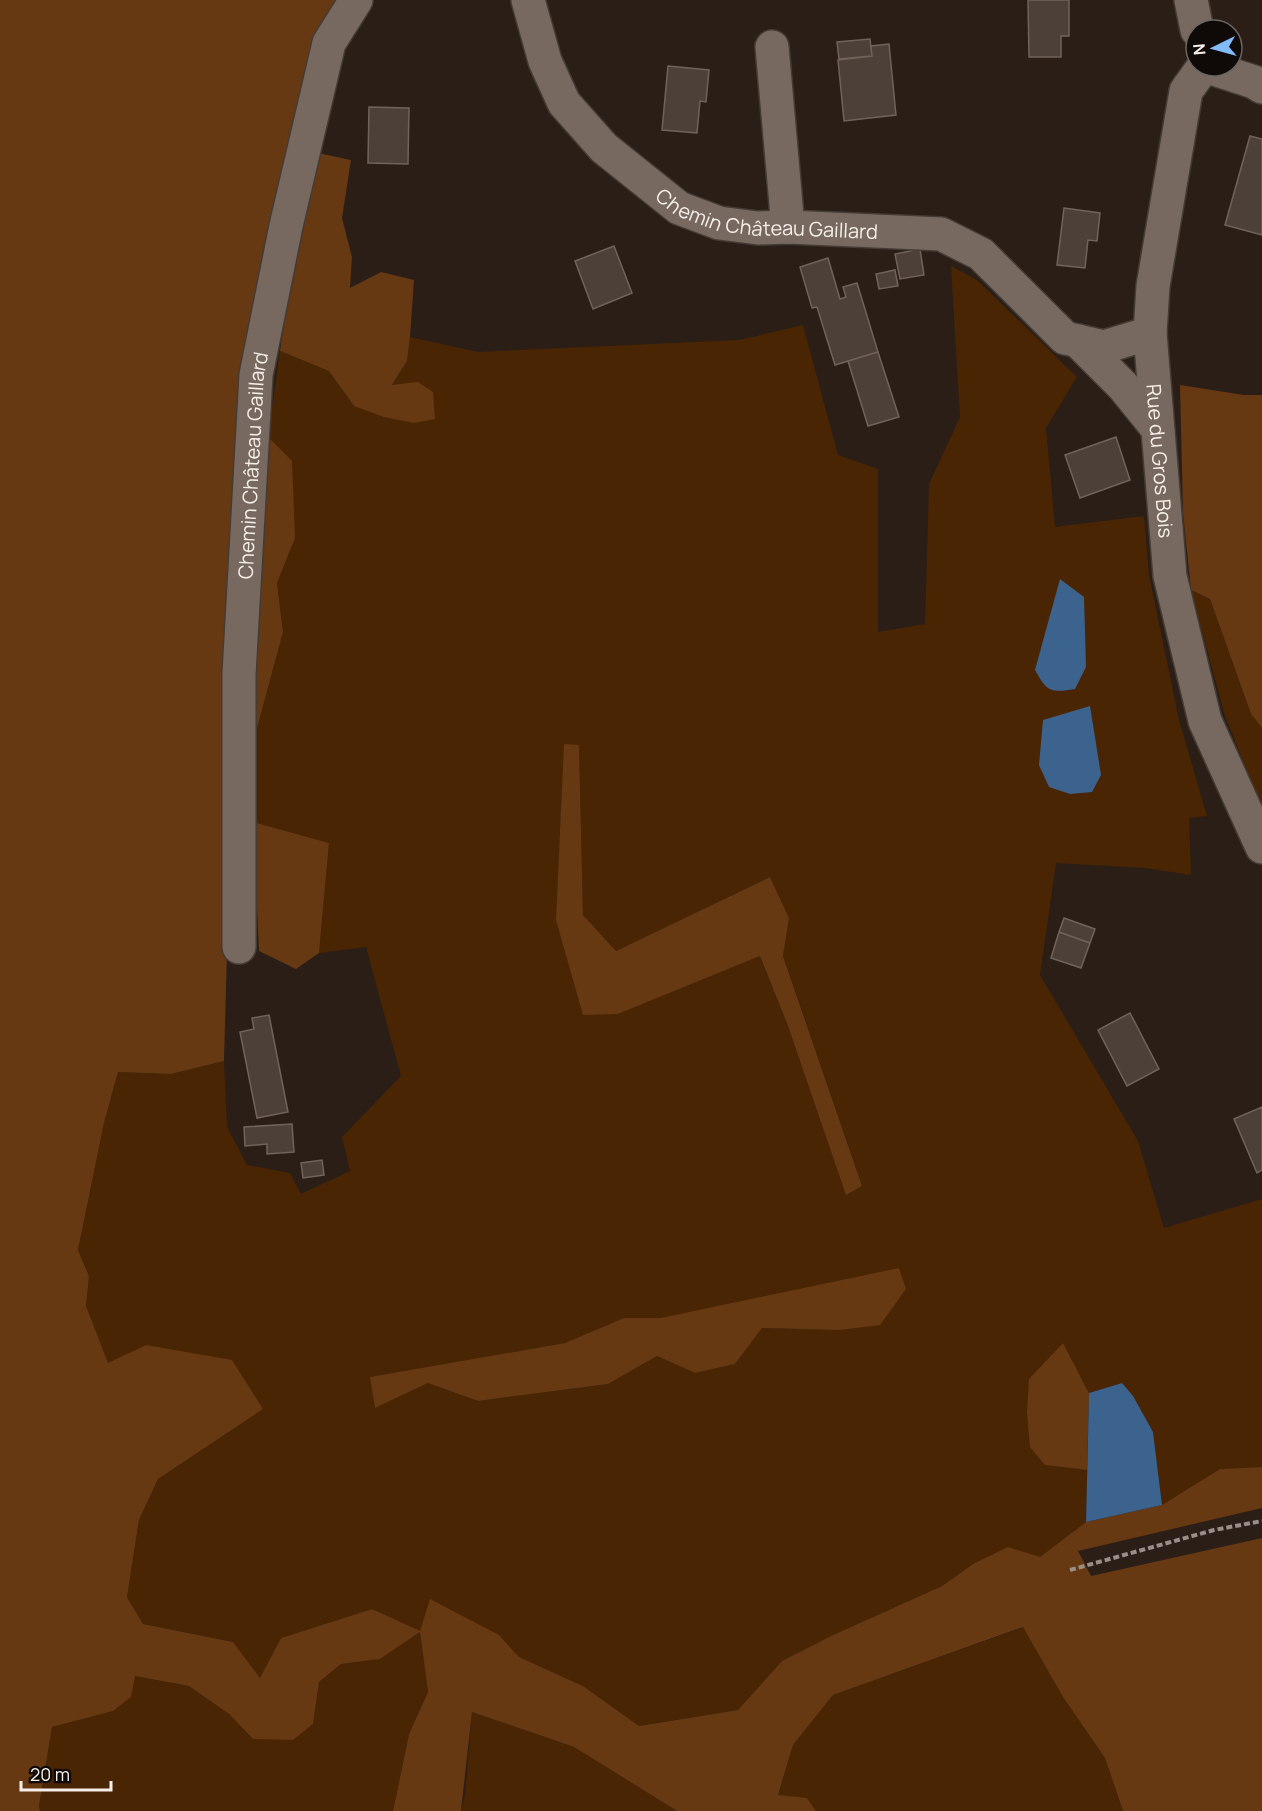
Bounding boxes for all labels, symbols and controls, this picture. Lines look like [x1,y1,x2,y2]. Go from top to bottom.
north arrow [1184,18,1244,78]
text: N [1188,43,1211,56]
street label: Chemin Château Gaillard [651,181,879,245]
street label: Chemin Château Gaillard [231,349,274,580]
street label: Rue du Gros Bois [1141,383,1180,539]
scale bar [21,1754,111,1792]
text: 20 m [30,1762,70,1786]

